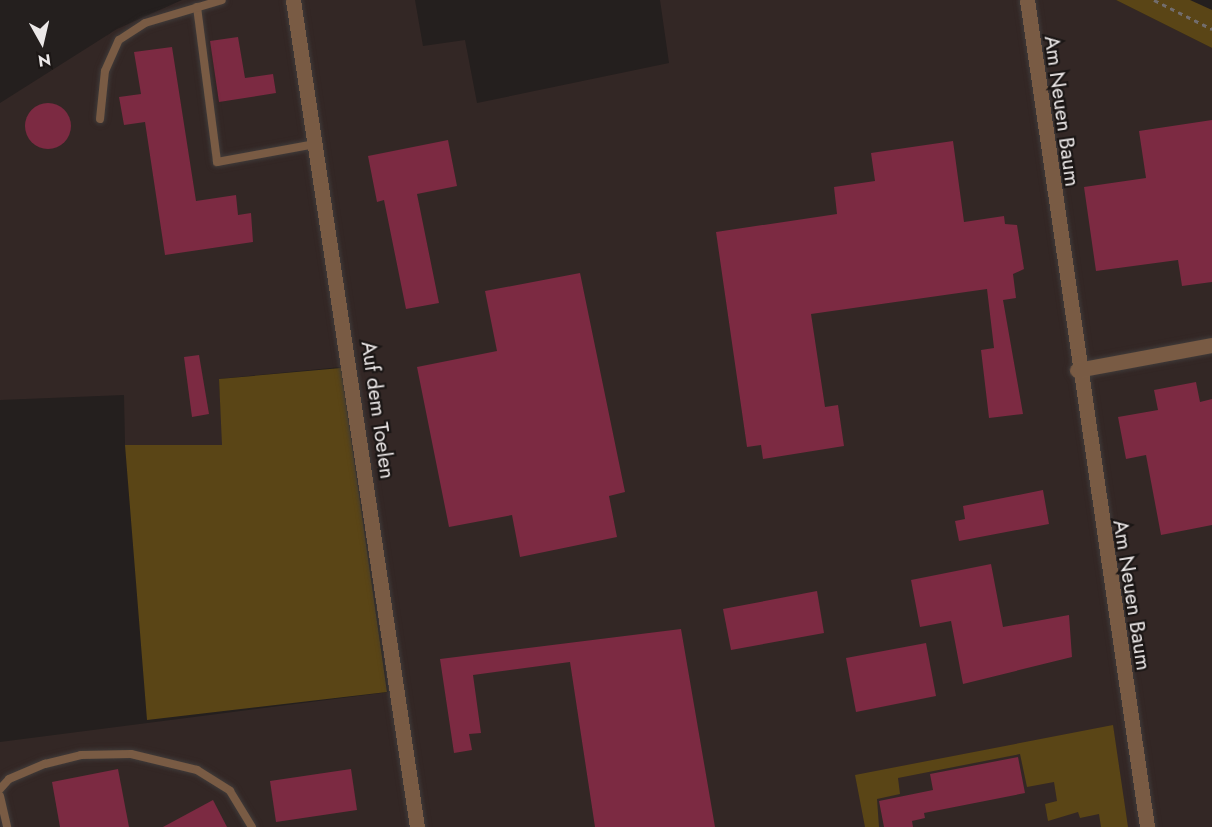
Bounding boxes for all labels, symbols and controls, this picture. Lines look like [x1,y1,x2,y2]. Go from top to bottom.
north arrow [12,12,72,72]
street label: Am Neuen Baum [1039,34,1085,188]
text: N [37,48,52,73]
street label: Auf dem Toelen [356,339,400,481]
street label: Am Neuen Baum [1108,518,1156,672]

